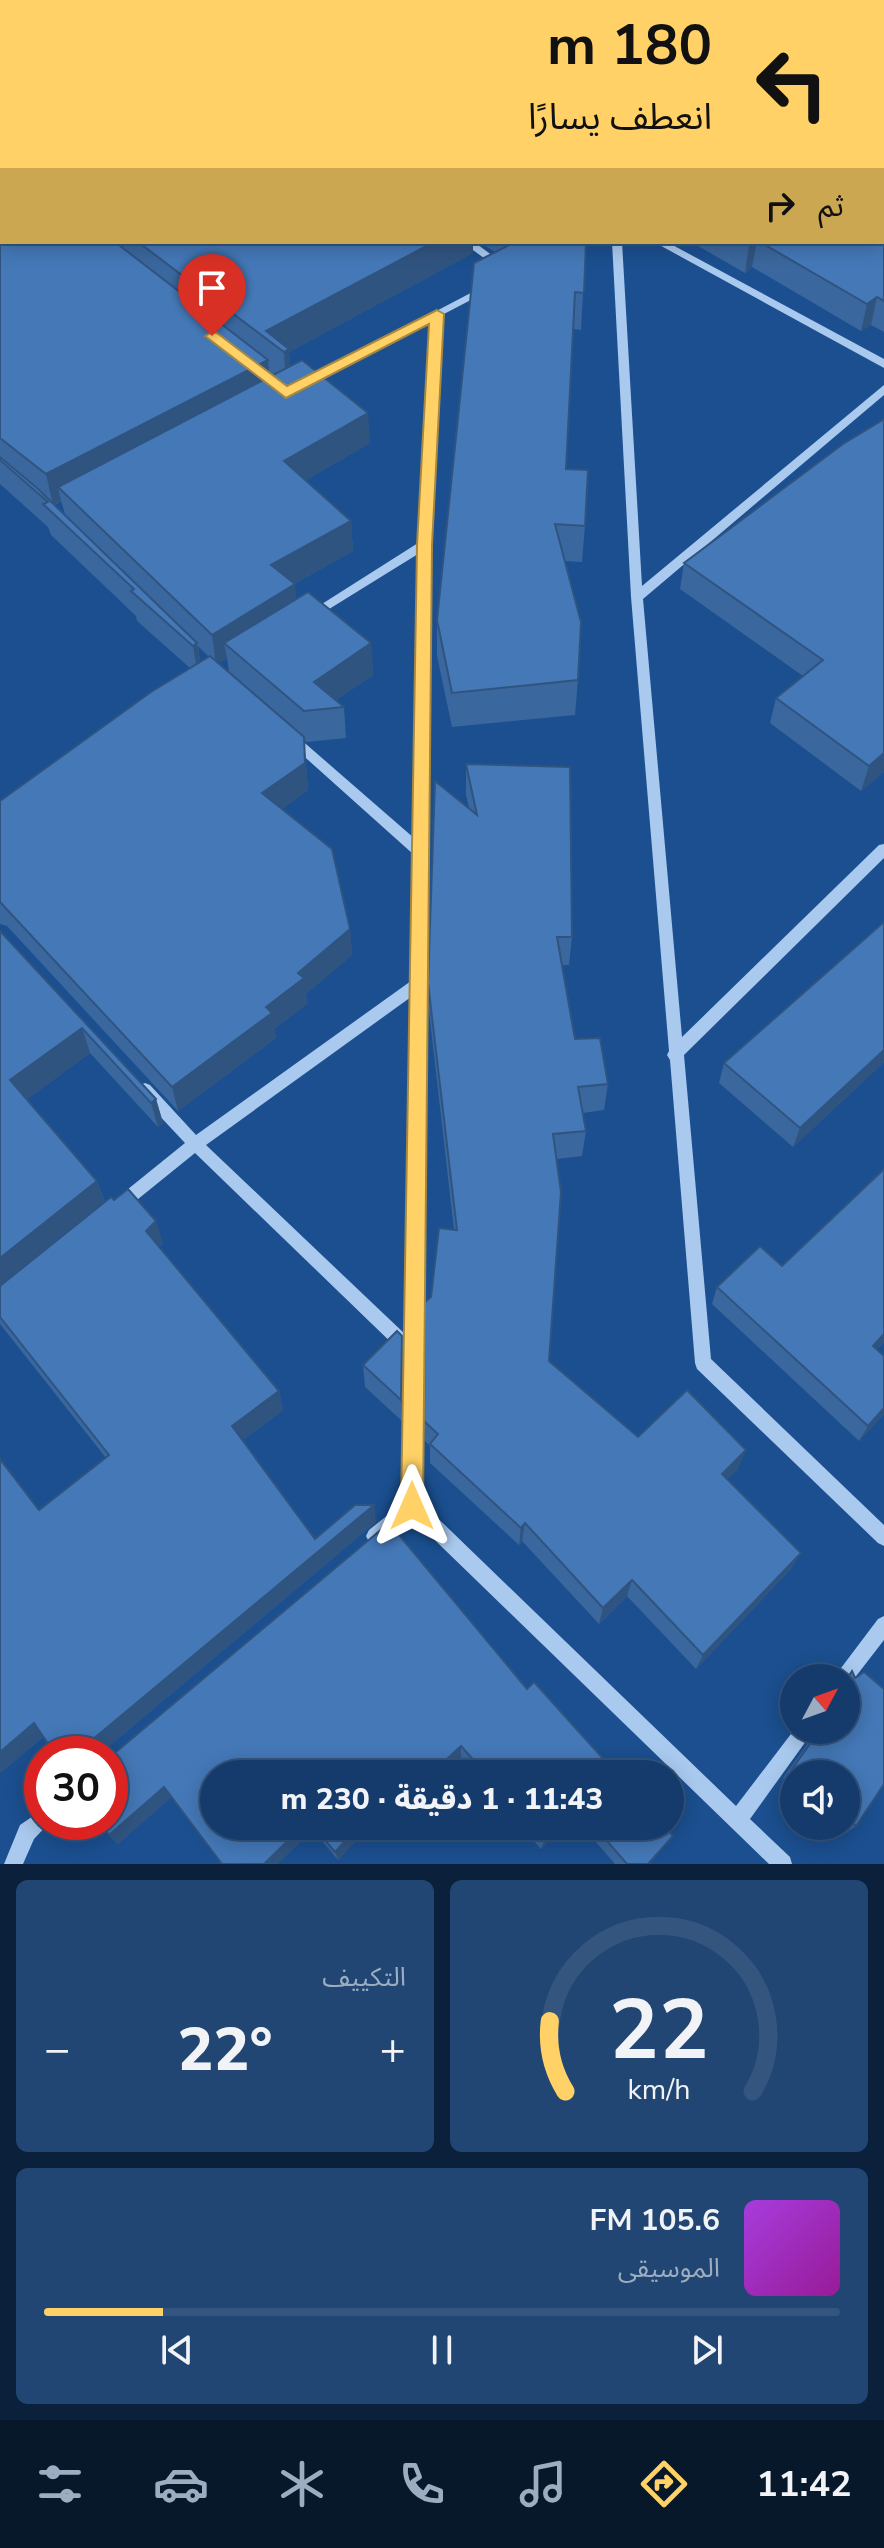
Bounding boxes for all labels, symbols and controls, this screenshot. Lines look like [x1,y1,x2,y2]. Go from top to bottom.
text: 180 m [547,7,712,84]
icon: left [740,32,844,136]
text: انعطف يسارًا [528,93,712,142]
icon: right [758,184,802,228]
text: ثم [818,186,844,227]
pin [178,254,246,336]
icon: arrive [190,266,234,310]
position arrow [370,1464,454,1548]
north arrow [780,1664,860,1744]
map controls [780,1664,860,1840]
speed limit sign: 30 [24,1736,128,1840]
button: sound [780,1760,860,1840]
text: 11:43 · 1 دقيقة · 230 m [281,1779,603,1820]
text: التكييف [322,1960,406,1995]
text: 22 [609,1974,709,2087]
text: 22° [177,2009,273,2091]
text: − [44,2020,70,2080]
text: + [380,2020,406,2080]
text: km/h [628,2070,690,2109]
text: 105.6 FM [590,2200,720,2241]
text: الموسيقى [618,2251,720,2286]
icon: previous [155,2328,199,2372]
icon: pause [420,2328,464,2372]
icon: next [685,2328,729,2372]
icon: filters [32,2456,88,2512]
icon: car [153,2456,209,2512]
icon: climate [274,2456,330,2512]
icon: phone [394,2456,450,2512]
icon: music [515,2456,571,2512]
icon: directions [636,2456,692,2512]
text: 11:42 [756,2460,852,2509]

